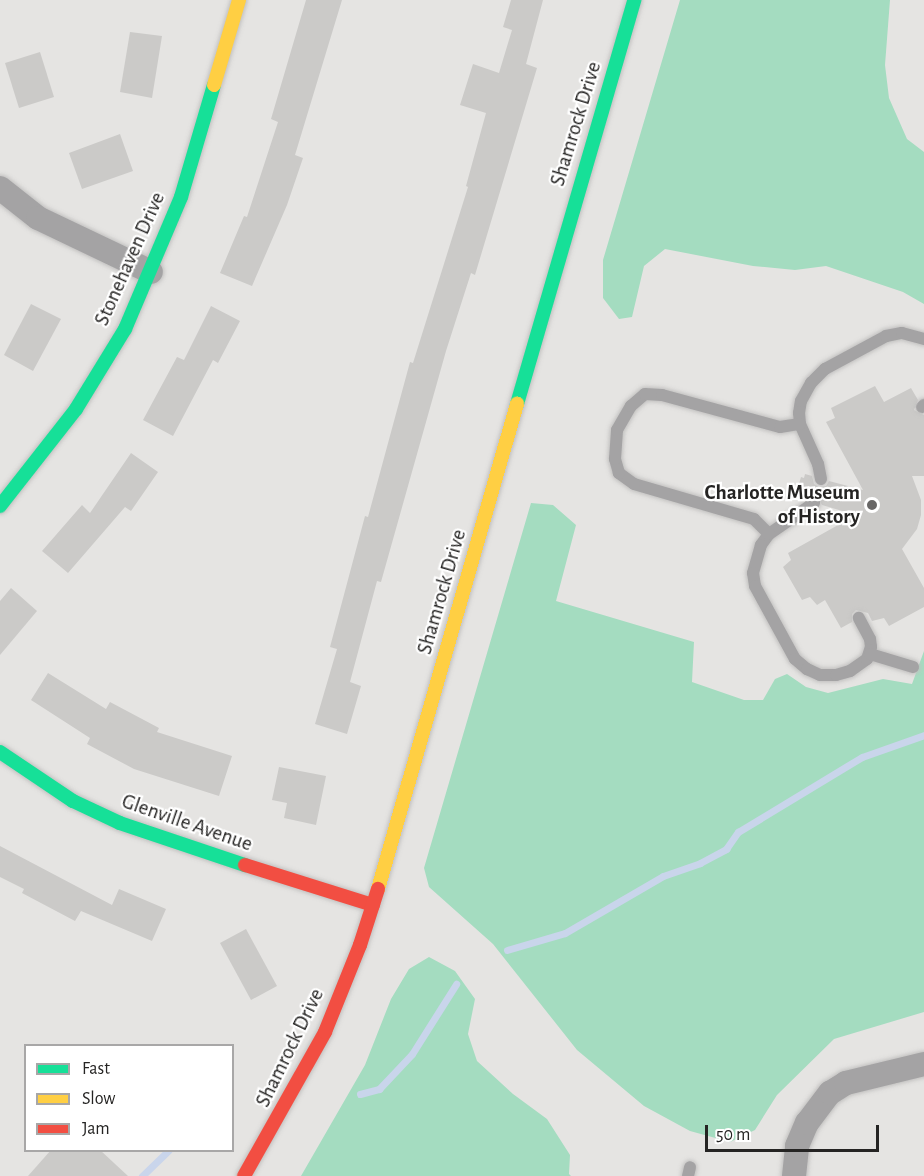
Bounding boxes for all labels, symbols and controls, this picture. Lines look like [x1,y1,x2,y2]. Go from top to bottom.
street label: Shamrock Drive [545,59,607,189]
street label: Stonehaven Drive [89,188,171,330]
place label: Charlotte Museum of History [705,480,860,530]
marker: Charlotte Museum of History [865,498,879,512]
street label: Shamrock Drive [412,527,472,657]
street label: Glenville Avenue [118,789,256,857]
street label: Shamrock Drive [250,985,330,1111]
legend [24,1044,234,1152]
text: Fast [82,1060,110,1078]
text: Slow [82,1090,115,1108]
scale bar [708,1113,882,1151]
text: Jam [82,1120,110,1138]
text: 50 m [716,1126,750,1144]

